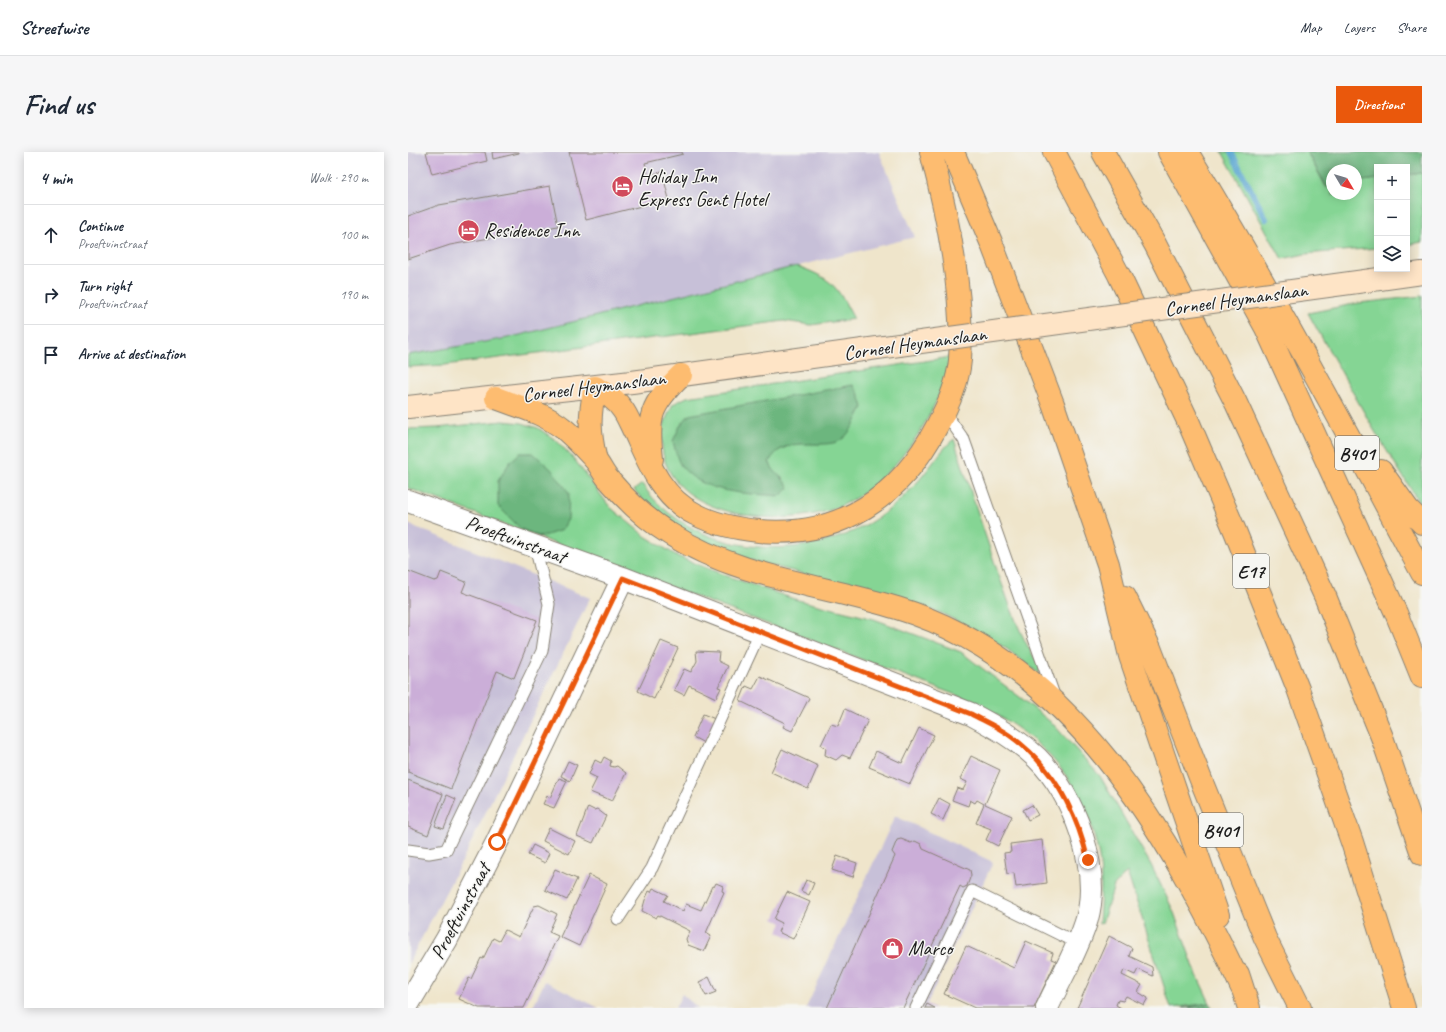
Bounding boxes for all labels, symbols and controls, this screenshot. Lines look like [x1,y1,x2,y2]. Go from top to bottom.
text: Streetwise [20,16,88,40]
text: Map [1300,19,1322,36]
text: Layers [1344,19,1375,36]
text: Share [1397,19,1426,36]
button: Directions [1336,86,1422,123]
text: Find us [24,87,94,122]
place label: Holiday Inn Express Gent Hotel [638,164,771,212]
north arrow [1326,164,1362,200]
map controls [1374,164,1410,272]
button: + [1374,164,1410,200]
text: 4 min [40,168,73,189]
text: Walk · 290 m [309,170,368,186]
hotel icon: Holiday Inn Express Gent Hotel [609,174,635,200]
button: − [1374,200,1410,236]
text: Continue [78,217,123,236]
hotel icon: Residence Inn [456,217,482,243]
place label: Residence Inn [484,218,580,243]
icon: ahead [40,224,62,246]
text: 100 m [340,227,368,243]
text: Proeftuinstraat [78,236,146,252]
button: layers [1374,236,1410,272]
text: Turn right [78,277,131,296]
street label: Corneel Heymanslaan [1163,277,1310,322]
icon: right [40,284,62,306]
text: 190 m [340,287,368,303]
text: Proeftuinstraat [78,296,146,312]
street label: Corneel Heymanslaan [842,321,989,366]
icon: arrive [40,344,62,366]
text: Arrive at destination [78,345,185,364]
street label: Corneel Heymanslaan [521,365,668,408]
road number: B401 [1335,436,1379,470]
street label: Proeftuinstraat [462,510,573,570]
road number: E17 [1233,554,1269,588]
road number: B401 [1199,813,1243,847]
route start [488,833,506,851]
route end [1079,851,1097,869]
street label: Proeftuinstraat [425,856,498,964]
shop icon: Marco [880,935,906,961]
place label: Marco [908,936,954,961]

